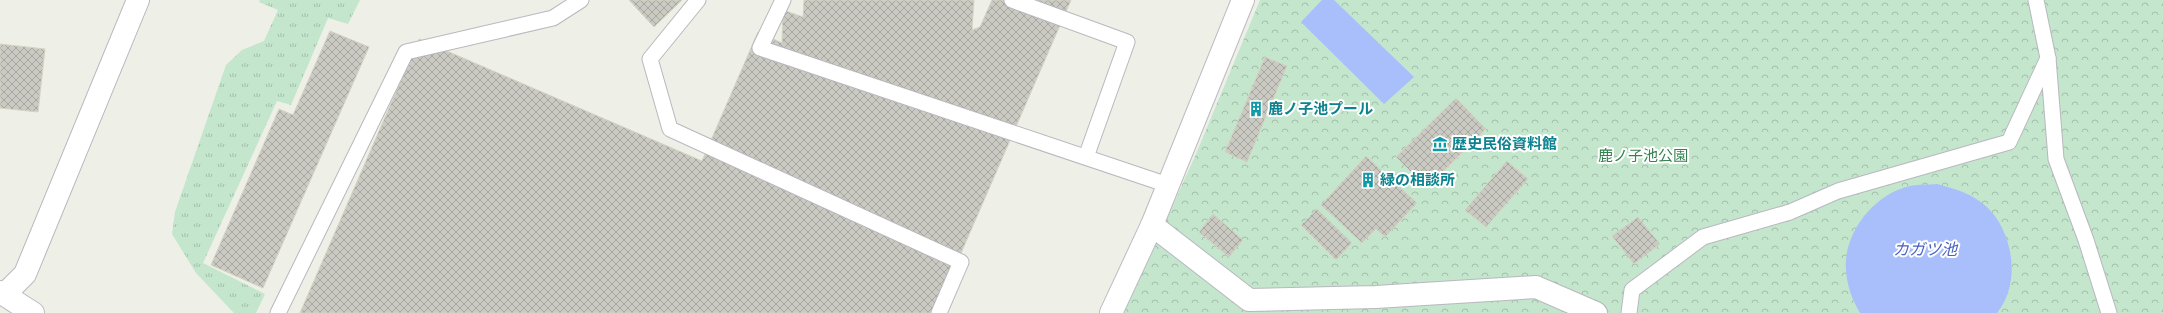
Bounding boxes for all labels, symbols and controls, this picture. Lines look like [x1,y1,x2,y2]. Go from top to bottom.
building icon: 鹿ノ子池プール [1247,100,1265,118]
place label: 鹿ノ子池プール [1268,100,1373,118]
museum icon: 歴史民俗資料館 [1431,135,1449,153]
place label: 歴史民俗資料館 [1452,135,1557,153]
park label: 鹿ノ子池公園 [1598,147,1688,165]
building icon: 緑の相談所 [1359,171,1377,189]
place label: 緑の相談所 [1380,171,1455,189]
water label: カガツ池 [1893,240,1959,259]

